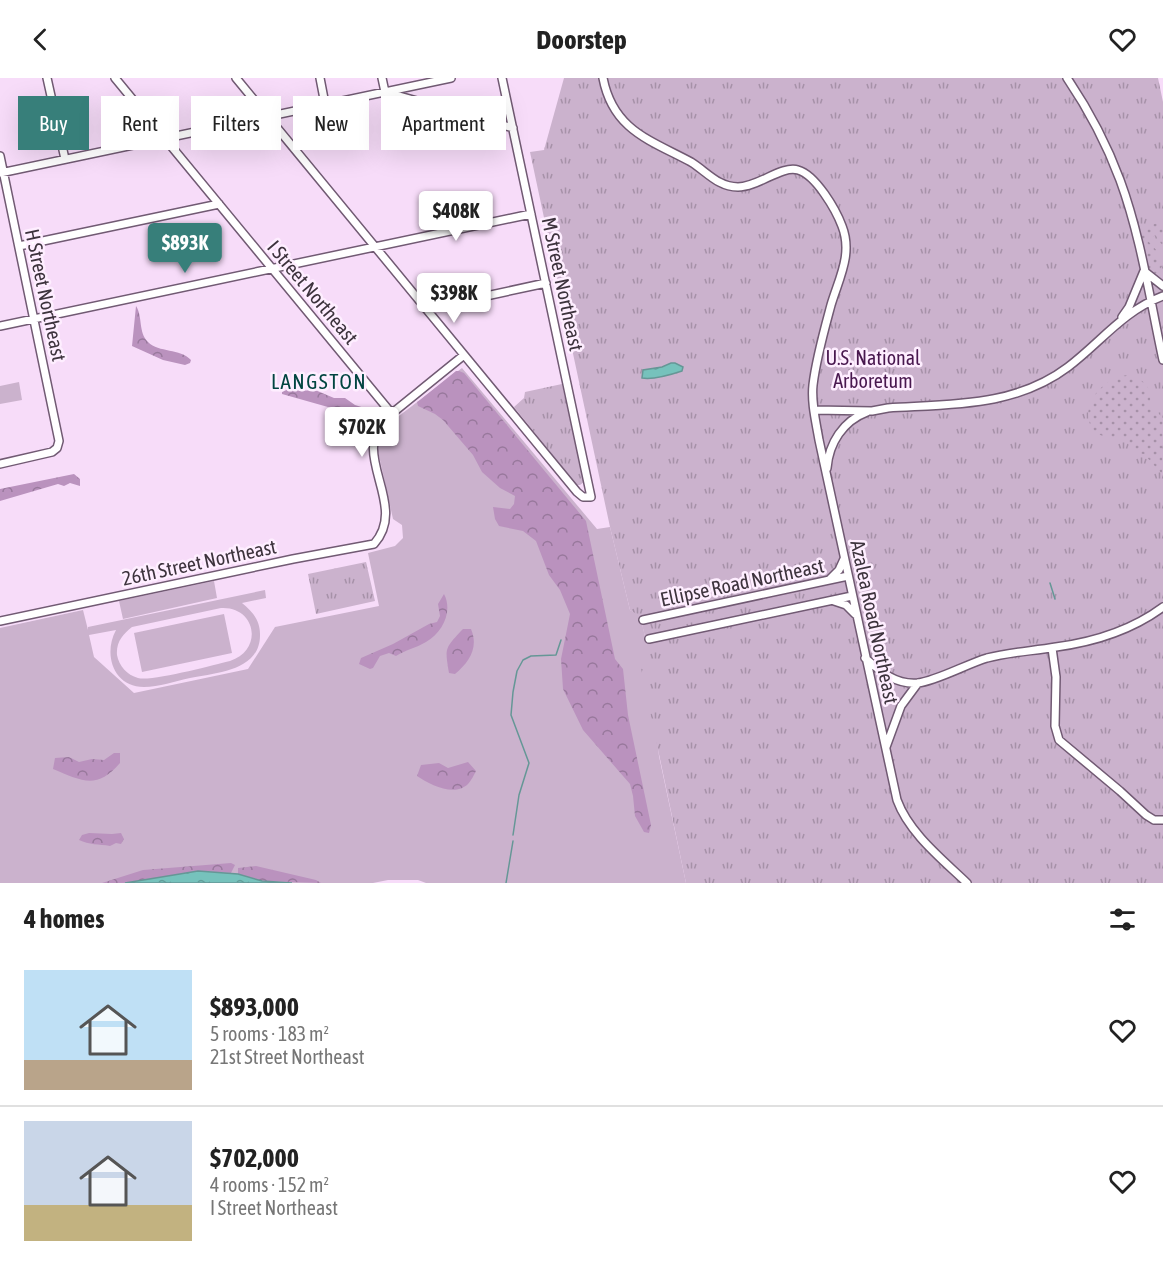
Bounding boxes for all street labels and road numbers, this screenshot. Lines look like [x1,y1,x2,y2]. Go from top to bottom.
street label: M Street Northeast [538,215,588,353]
street label: H Street Northeast [21,227,71,363]
street label: I Street Northeast [263,236,363,349]
street label: 26th Street Northeast [120,534,278,590]
street label: Azalea Road Northeast [846,538,904,706]
street label: Ellipse Road Northeast [658,553,826,611]

